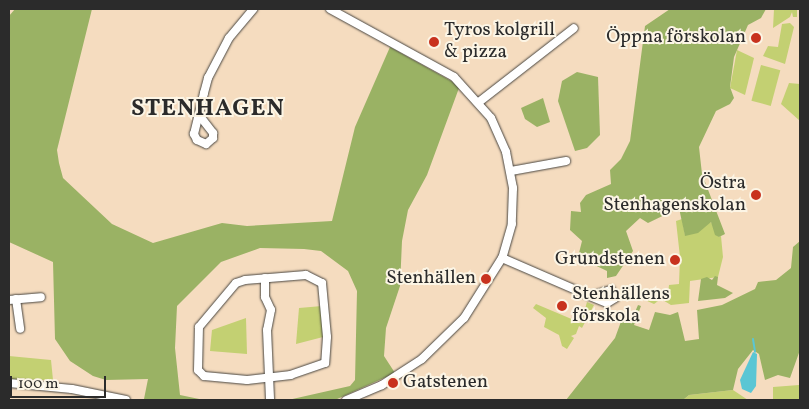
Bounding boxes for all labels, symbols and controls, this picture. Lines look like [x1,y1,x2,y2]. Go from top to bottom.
place label: Tyros kolgrill & pizza [444,20,555,64]
place label: Öppna förskolan [606,27,746,49]
marker: Öppna förskolan [750,32,762,44]
marker: Tyros kolgrill & pizza [428,36,440,48]
district label: STENHAGEN [130,96,286,124]
place label: Östra Stenhagenskolan [603,173,746,217]
marker: Östra Stenhagenskolan [750,189,762,201]
place label: Grundstenen [555,249,665,271]
marker: Grundstenen [669,254,681,266]
place label: Stenhällen [386,268,476,290]
marker: Stenhällen [480,273,492,285]
place label: Stenhällens förskola [572,284,670,328]
marker: Stenhällens förskola [556,300,568,312]
scale bar [12,366,109,398]
place label: Gatstenen [403,372,488,394]
text: 100 m [18,374,58,395]
marker: Gatstenen [387,377,399,389]

